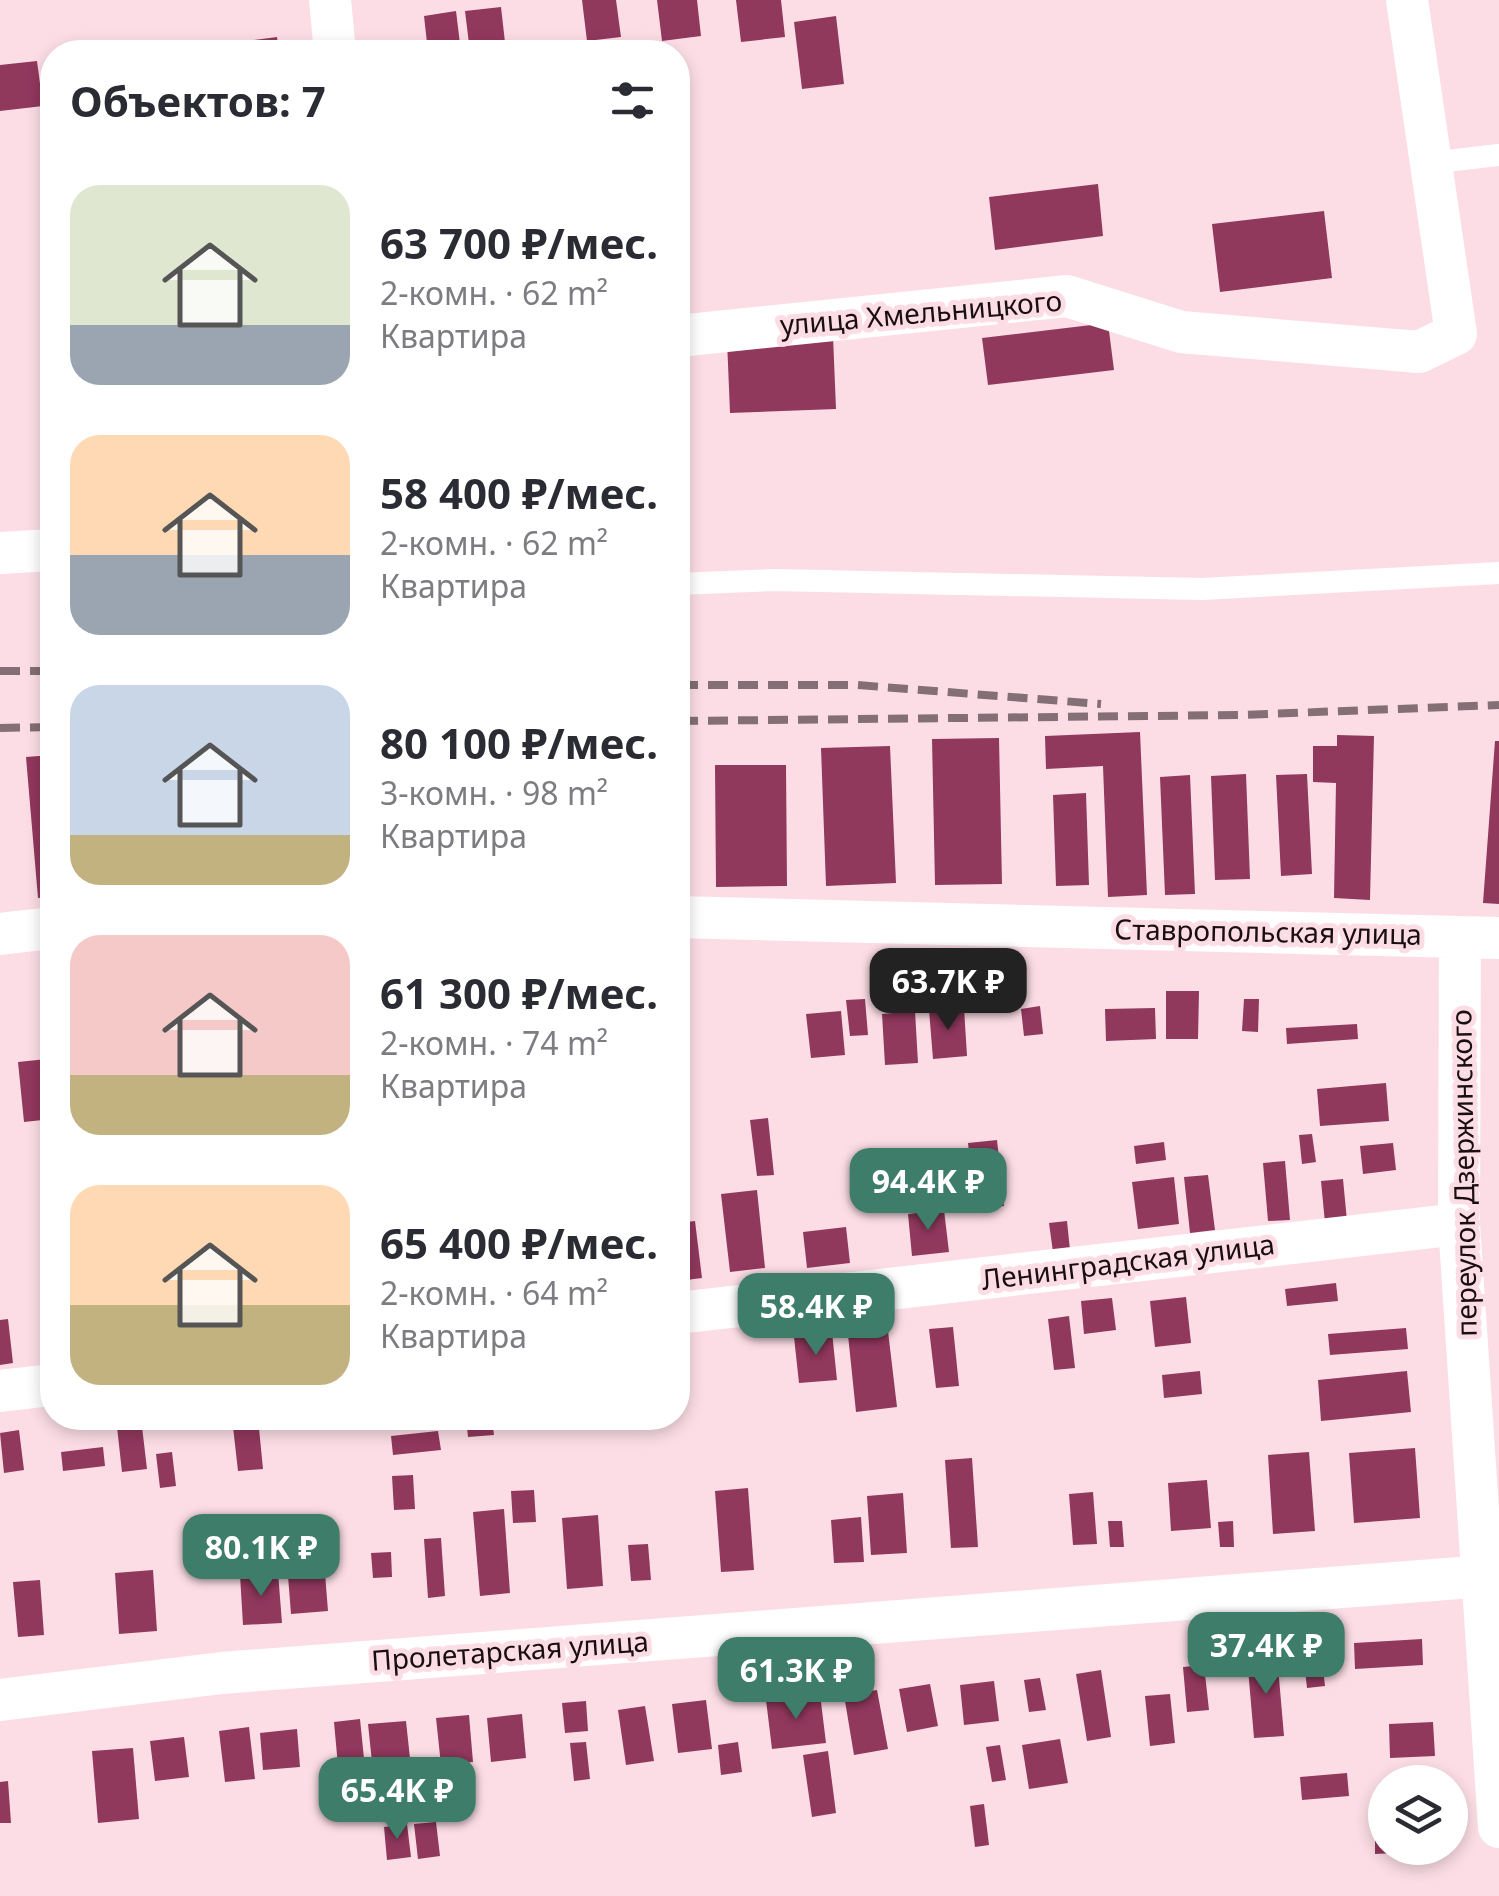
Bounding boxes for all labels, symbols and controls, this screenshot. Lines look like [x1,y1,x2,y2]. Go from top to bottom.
text: Объектов: 7 [70,72,326,129]
icon: filters [605,73,660,128]
text: 63 700 ₽/мес. [380,214,658,271]
icon: home [150,225,270,345]
text: 2-комн. · 62 m² [380,271,608,314]
street label: улица Хмельницкого [778,281,1064,343]
text: Квартира [380,314,527,357]
text: 58 400 ₽/мес. [380,464,658,521]
icon: home [150,475,270,595]
text: 2-комн. · 62 m² [380,521,608,564]
text: Квартира [380,564,527,607]
text: 80 100 ₽/мес. [380,714,658,771]
icon: home [150,725,270,845]
text: 3-комн. · 98 m² [380,771,608,814]
text: Квартира [380,814,527,857]
street label: Ставропольская улица [1114,909,1422,953]
pin: 63.7K ₽ [856,948,1040,1033]
text: 63.7K ₽ [892,959,1004,1002]
text: 61 300 ₽/мес. [380,964,658,1021]
icon: home [150,975,270,1095]
street label: переулок Дзержинского [1441,1009,1485,1337]
text: 2-комн. · 74 m² [380,1021,608,1064]
text: Квартира [380,1064,527,1107]
pin: 94.4K ₽ [836,1148,1020,1233]
text: 94.4K ₽ [872,1159,984,1202]
text: 65 400 ₽/мес. [380,1214,658,1271]
street label: Ленинградская улица [979,1224,1277,1298]
icon: home [150,1225,270,1345]
text: 2-комн. · 64 m² [380,1271,608,1314]
pin: 58.4K ₽ [724,1273,908,1358]
text: 58.4K ₽ [760,1284,872,1327]
text: Квартира [380,1314,527,1357]
pin: 80.1K ₽ [169,1514,353,1599]
text: 80.1K ₽ [205,1525,317,1568]
pin: 37.4K ₽ [1174,1612,1358,1697]
street label: Пролетарская улица [370,1621,650,1679]
text: 37.4K ₽ [1210,1623,1322,1666]
pin: 61.3K ₽ [704,1637,888,1722]
text: 61.3K ₽ [740,1648,852,1691]
pin: 65.4K ₽ [305,1757,489,1842]
map controls [1368,1765,1468,1865]
button: layers [1368,1765,1468,1865]
text: 65.4K ₽ [341,1768,453,1811]

